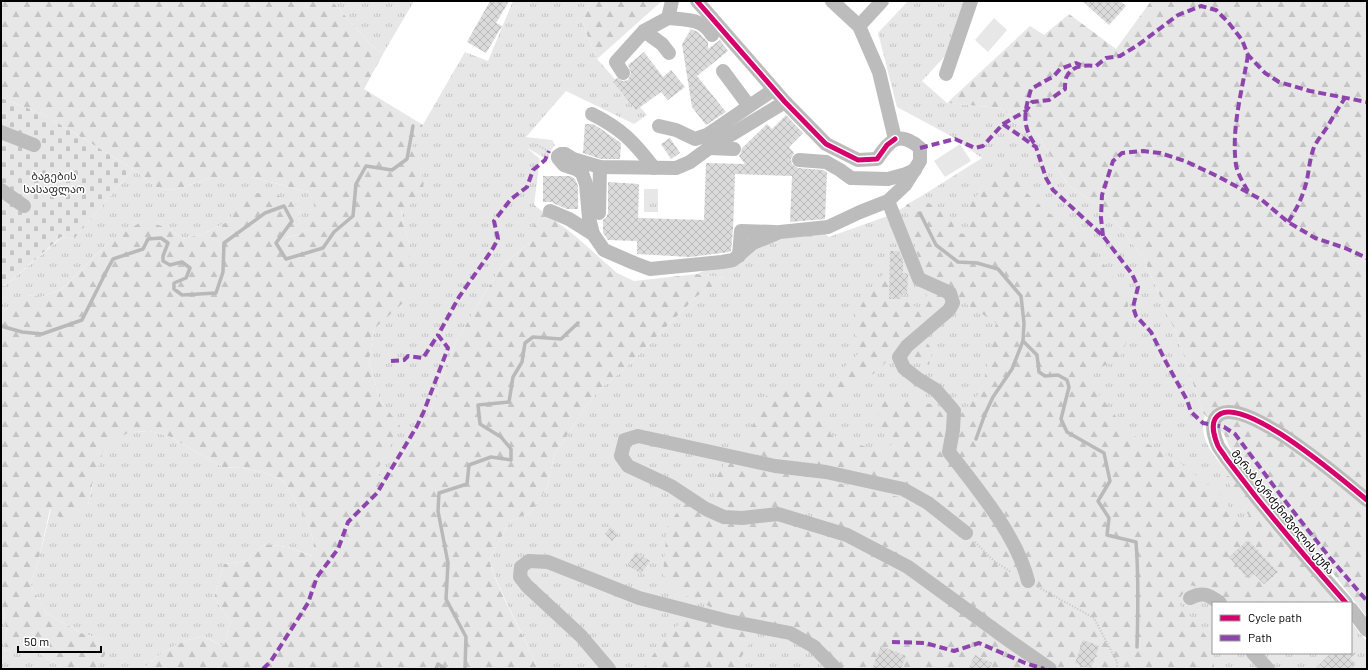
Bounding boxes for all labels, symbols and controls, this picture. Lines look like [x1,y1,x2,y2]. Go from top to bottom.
park label: ბაგების სასაფლაო [23,169,85,196]
street label: მერაბ ბერძენიშვილის ქუჩა [1228,447,1338,577]
legend [1212,602,1352,654]
text: Cycle path [1248,610,1302,624]
scale bar [18,628,101,654]
text: Path [1248,630,1272,644]
text: 50 m [24,634,49,648]

